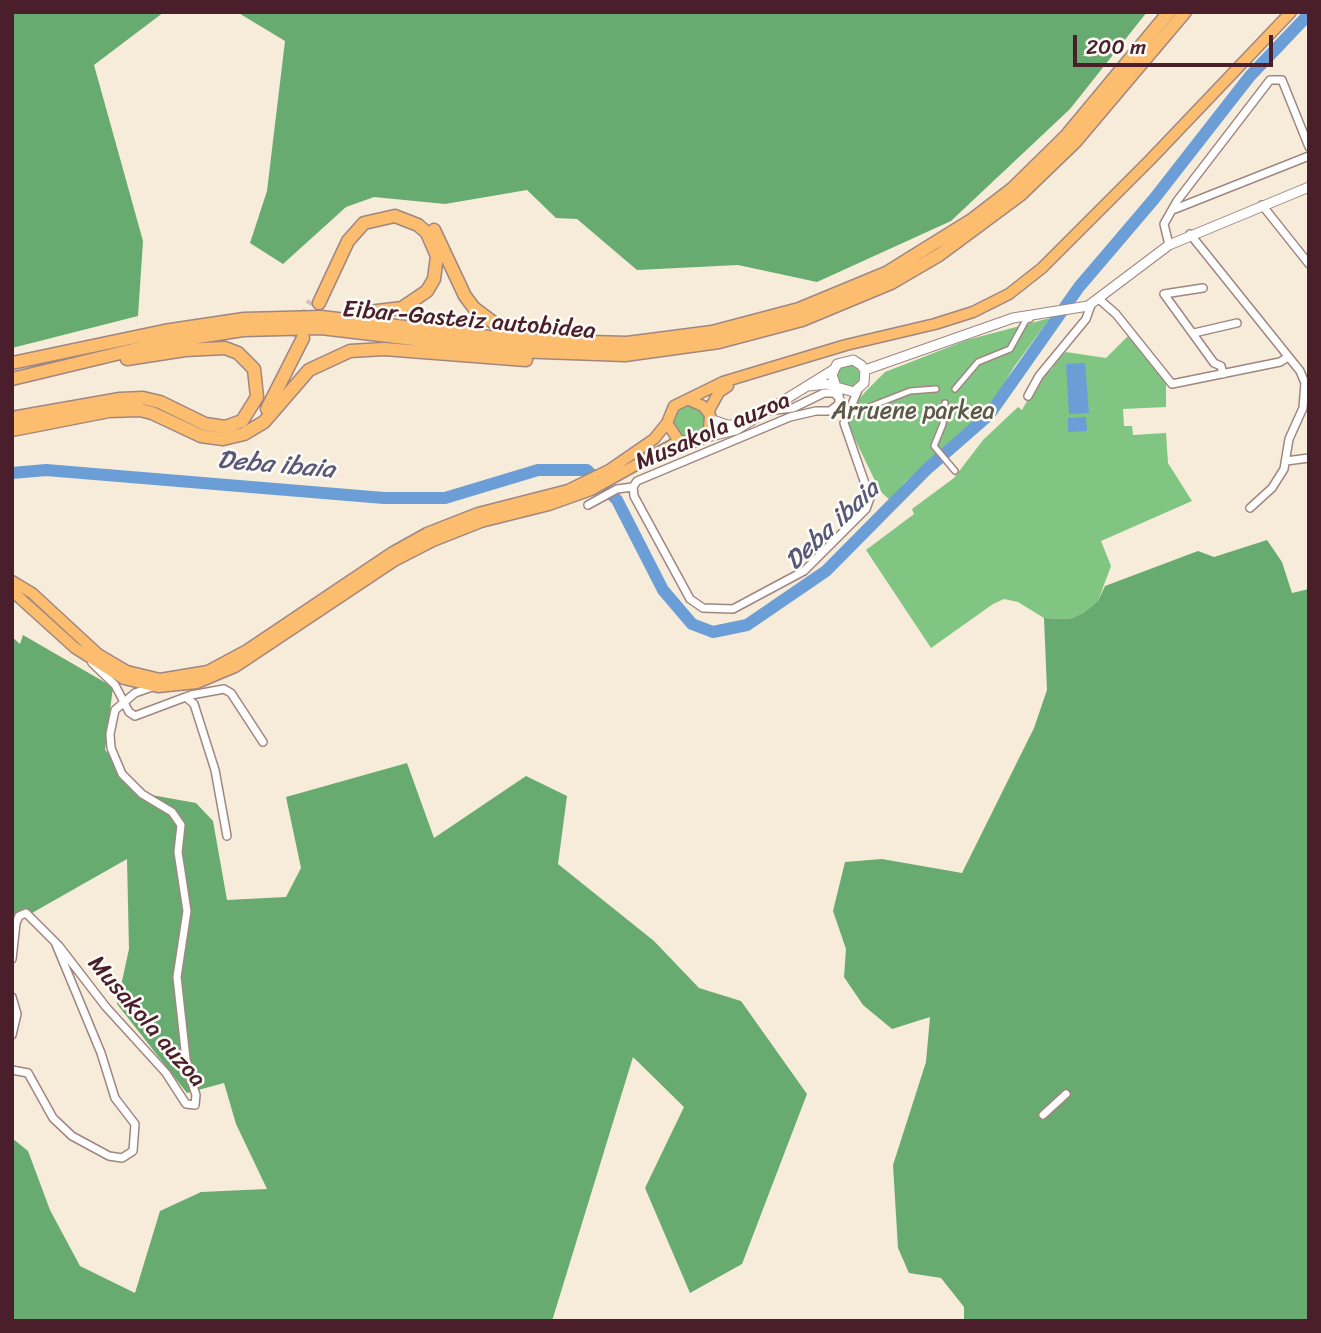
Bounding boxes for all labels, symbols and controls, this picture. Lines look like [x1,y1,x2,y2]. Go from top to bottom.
scale bar [1076,21,1276,65]
text: 200 m [1086,28,1146,66]
street label: Eibar-Gasteiz autobidea [341,296,597,346]
street label: Musakola auzoa [631,386,795,478]
park label: Arruene parkea [831,398,995,426]
water label: Deba ibaia [216,445,336,487]
water label: Deba ibaia [779,474,887,578]
street label: Musakola auzoa [81,950,211,1094]

